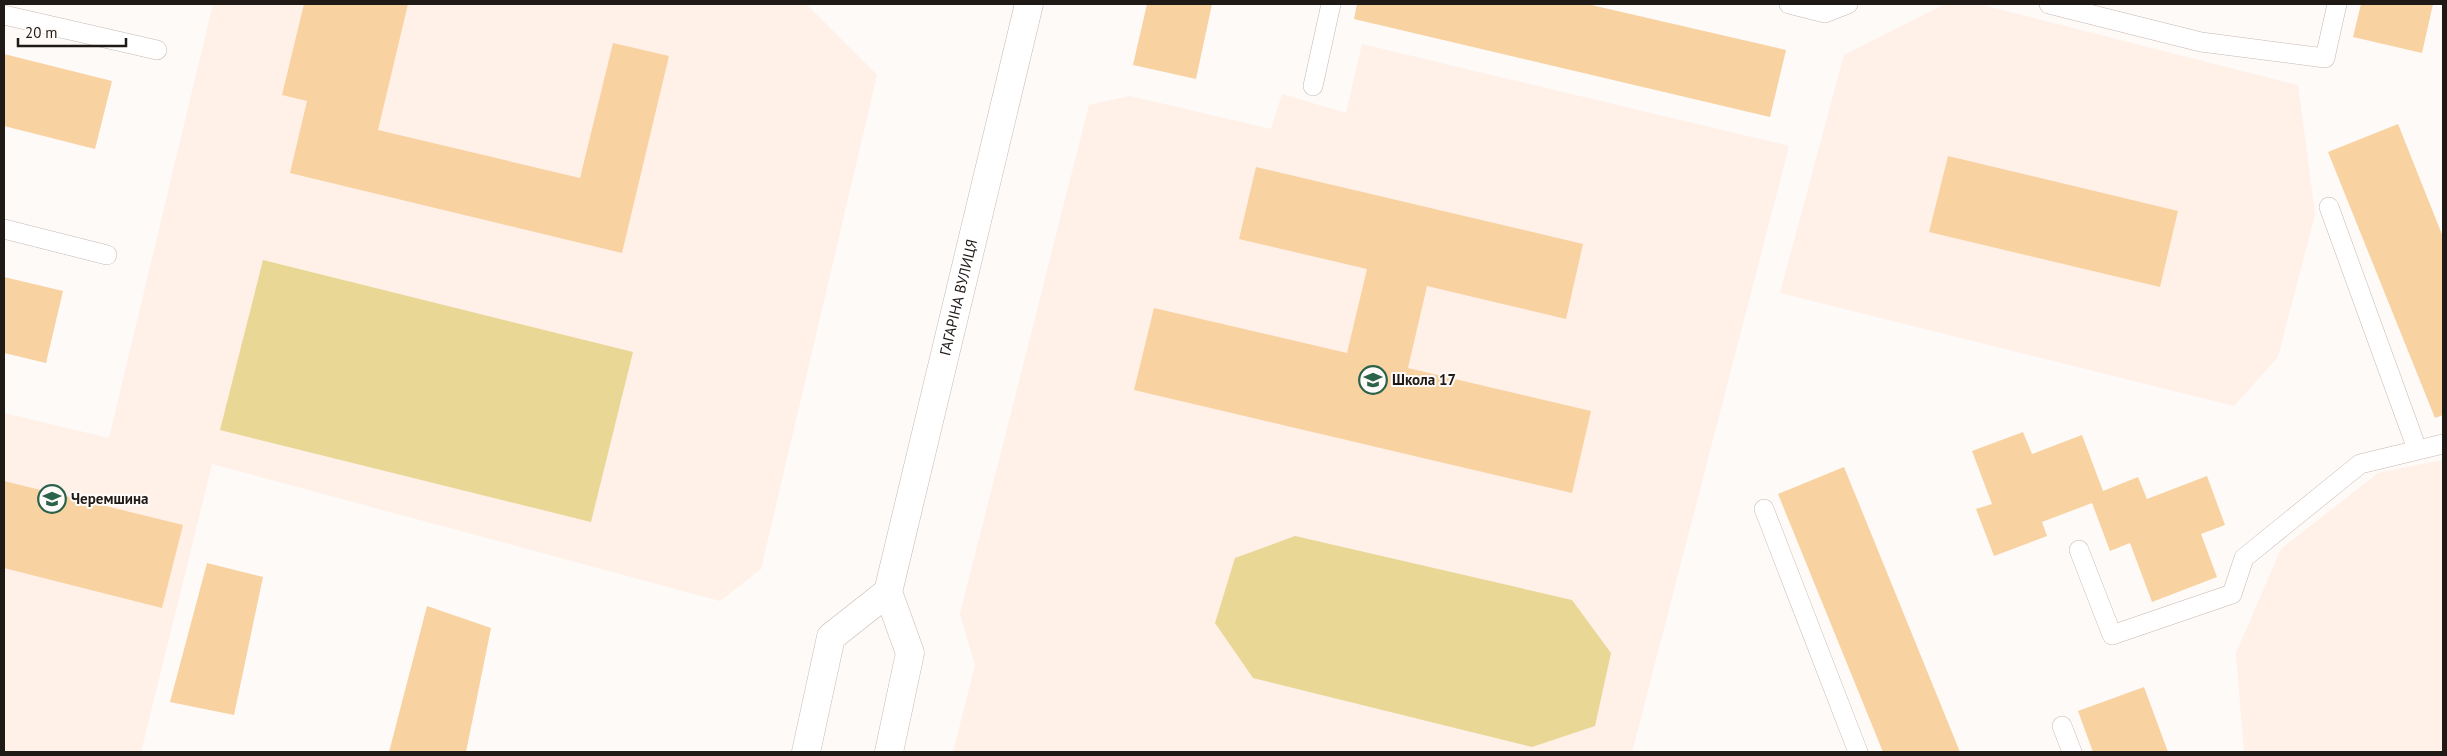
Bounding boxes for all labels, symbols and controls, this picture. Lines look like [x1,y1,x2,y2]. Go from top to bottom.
scale bar [18,15,125,47]
text: 20 m [25,23,58,42]
street label: ГАГАРІНА ВУЛИЦЯ [935,237,981,357]
school or university icon: Школа 17 [1358,365,1388,395]
place label: Школа 17 [1392,370,1456,389]
school or university icon: Черемшина [37,484,67,514]
place label: Черемшина [71,489,148,508]

